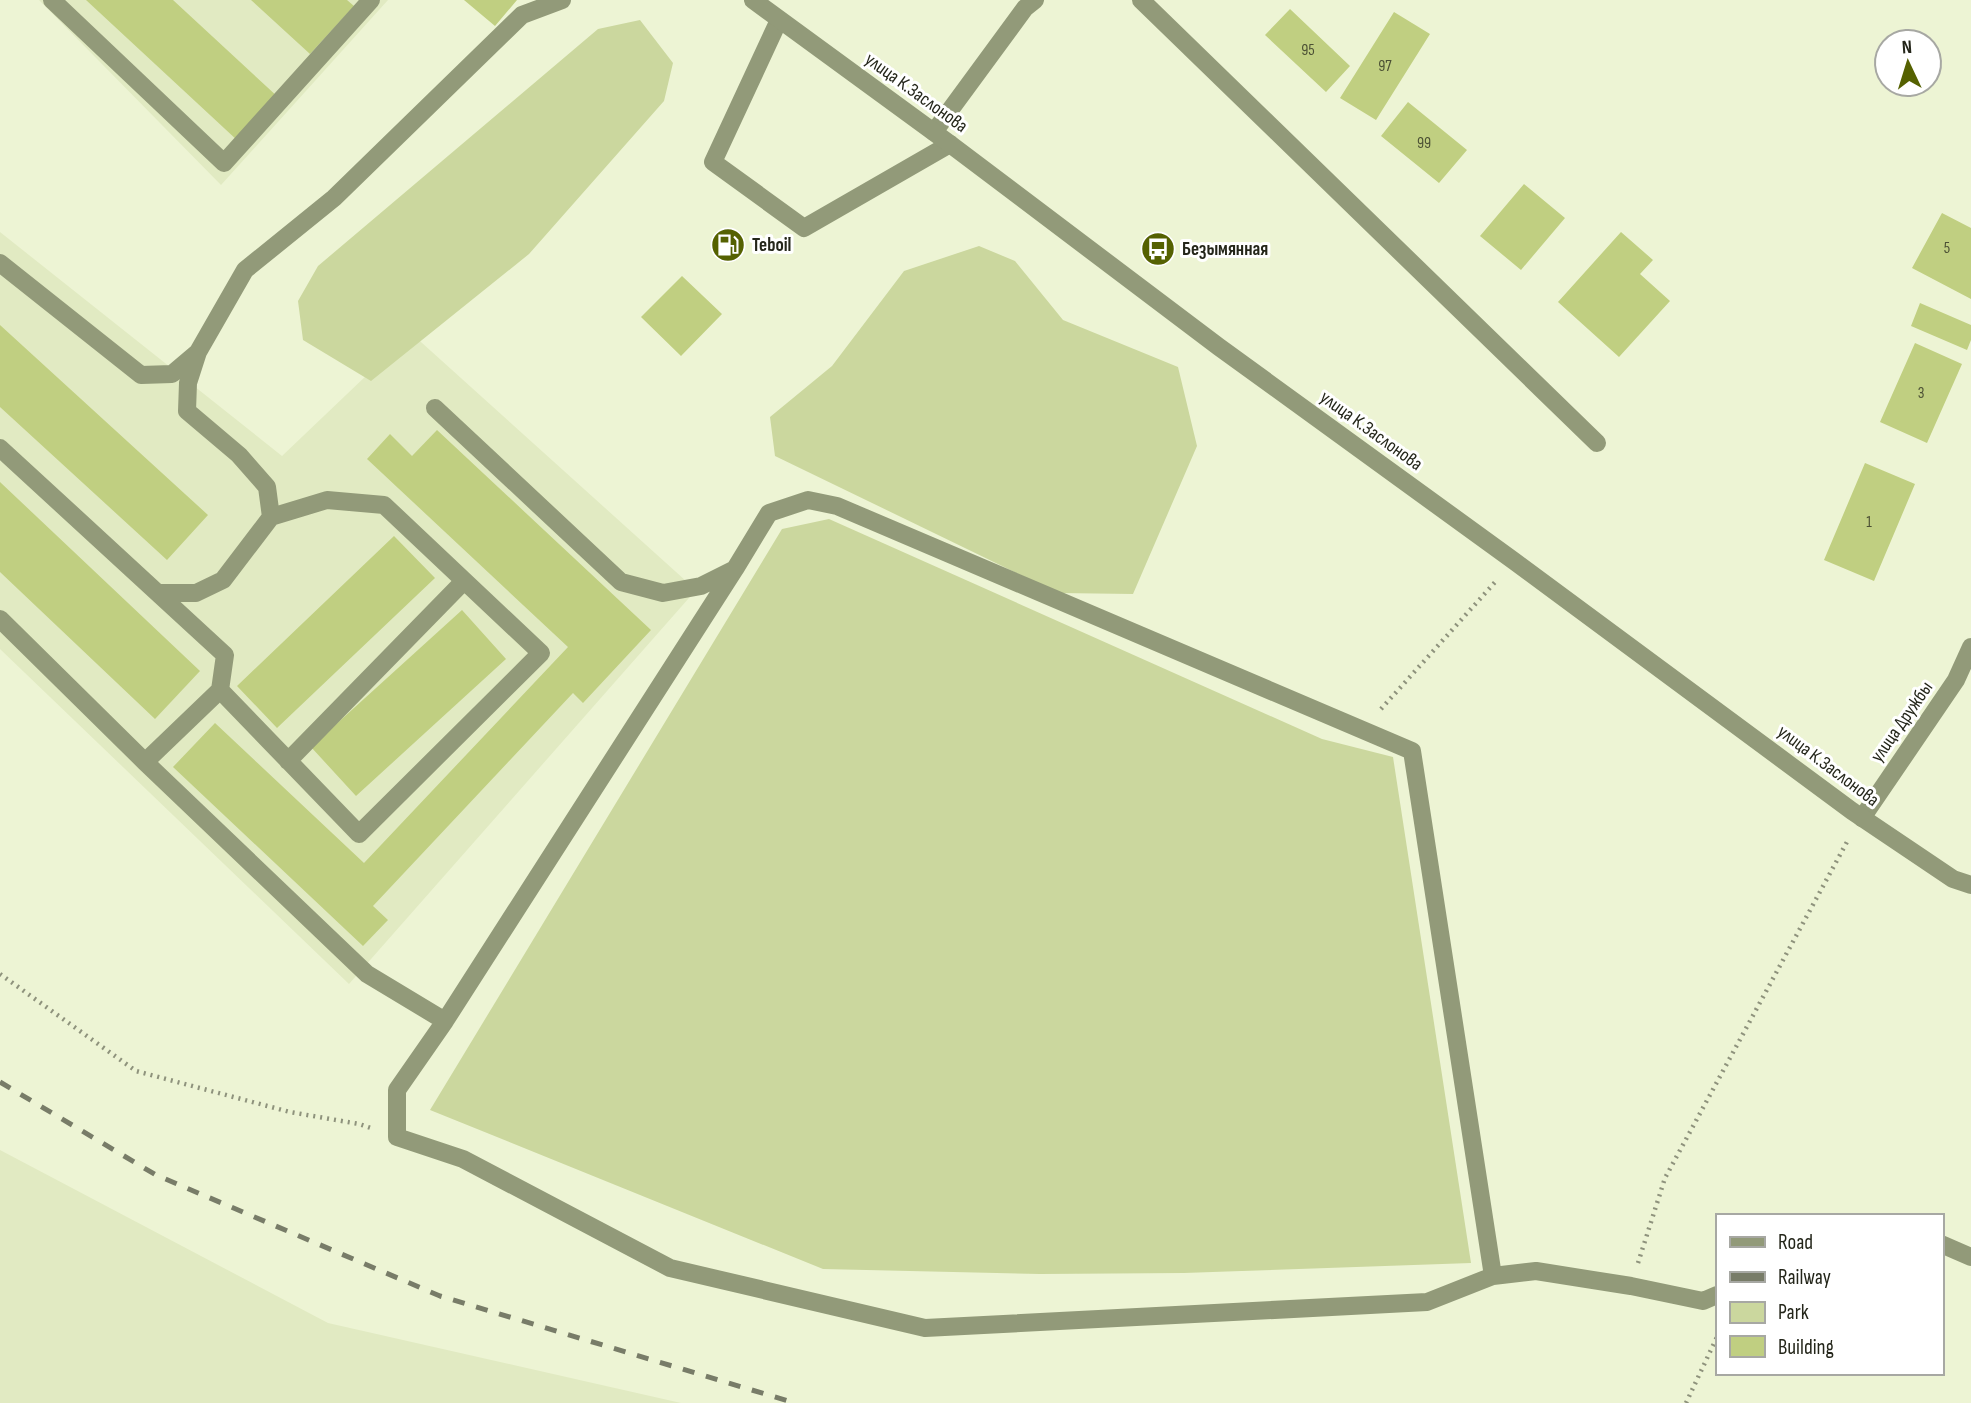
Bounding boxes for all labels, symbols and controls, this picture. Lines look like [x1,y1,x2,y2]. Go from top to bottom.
north arrow [1873,28,1943,98]
text: N [1901,36,1913,59]
house number: 95 [1301,41,1315,60]
street label: улица К.Заслонова [860,48,972,138]
house number: 97 [1378,57,1392,76]
house number: 99 [1417,134,1431,153]
fuel station icon: Teboil [709,226,747,264]
bus stop icon: Безымянная [1139,230,1177,268]
place label: Teboil [752,234,791,257]
place label: Безымянная [1182,238,1268,261]
house number: 5 [1944,239,1950,258]
house number: 3 [1918,384,1924,403]
street label: улица К.Заслонова [1315,386,1427,476]
house number: 1 [1866,513,1872,532]
street label: улица Дружбы [1866,677,1938,767]
street label: улица К.Заслонова [1773,720,1883,812]
legend [1716,1214,1943,1375]
text: Road [1778,1230,1813,1255]
text: Railway [1778,1265,1831,1290]
text: Park [1778,1300,1809,1325]
text: Building [1778,1335,1834,1360]

